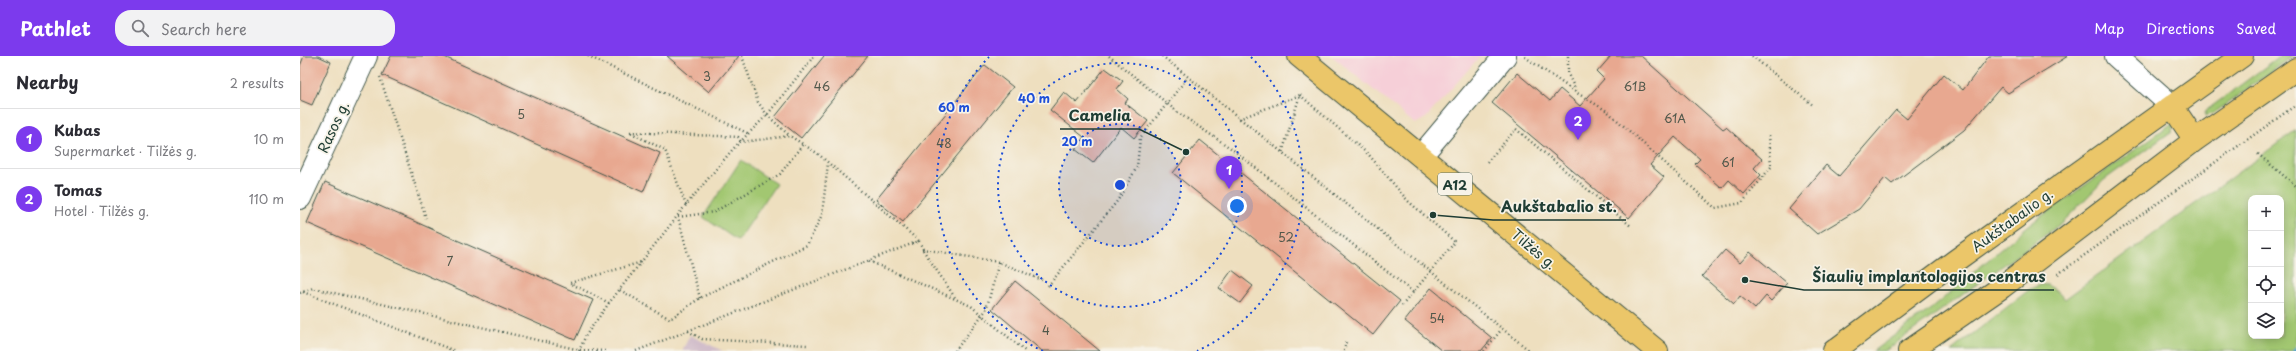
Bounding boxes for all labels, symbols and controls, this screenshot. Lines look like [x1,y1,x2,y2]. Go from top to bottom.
search box [115,10,395,46]
text: Pathlet [20,14,91,42]
icon: search [129,17,151,39]
text: Search here [161,17,247,40]
text: Map [2094,18,2124,39]
text: Directions [2146,18,2214,39]
text: Saved [2236,18,2276,39]
house number: 3 [703,67,711,85]
text: Nearby [16,69,78,95]
text: 2 results [230,73,284,92]
house number: 46 [814,77,830,95]
house number: 61B [1624,77,1646,95]
text: 40 m [1018,89,1050,107]
street label: Rasos g. [312,98,354,156]
text: 60 m [938,98,970,116]
callout: Camelia [1060,102,1139,129]
text: Camelia [1068,103,1132,126]
house number: 5 [517,105,525,123]
pin: 2 [1565,107,1591,140]
house number: 61A [1664,109,1686,127]
text: Kubas [54,118,100,141]
text: 1 [26,129,32,148]
text: 10 m [254,129,284,148]
text: 20 m [1061,132,1093,150]
house number: 48 [936,134,952,152]
text: Supermarket · Tilžės g. [54,141,197,160]
house number: 61 [1721,153,1735,171]
pin: 1 [1216,156,1242,189]
road number: A12 [1438,173,1472,195]
text: Tomas [54,178,102,201]
centre of rings [1113,178,1127,192]
street label: Aukštabalio g. [1967,183,2057,257]
text: 2 [24,189,34,208]
text: 110 m [249,189,284,208]
callout: Aukštabalio st. [1493,193,1626,220]
text: Aukštabalio st. [1501,194,1617,217]
map controls [2248,195,2284,339]
button: + [2248,195,2284,231]
your location [1227,196,1247,216]
text: Hotel · Tilžės g. [54,201,149,220]
street label: Tilžės g. [1507,224,1561,274]
house number: 52 [1278,228,1294,246]
button: − [2248,231,2284,267]
house number: 7 [447,252,454,270]
callout: Šiaulių implantologijos centras [1804,263,2054,290]
text: Šiaulių implantologijos centras [1812,264,2046,287]
button: locate [2248,267,2284,303]
button: layers [2248,303,2284,339]
house number: 54 [1429,309,1445,327]
house number: 4 [1042,321,1050,339]

